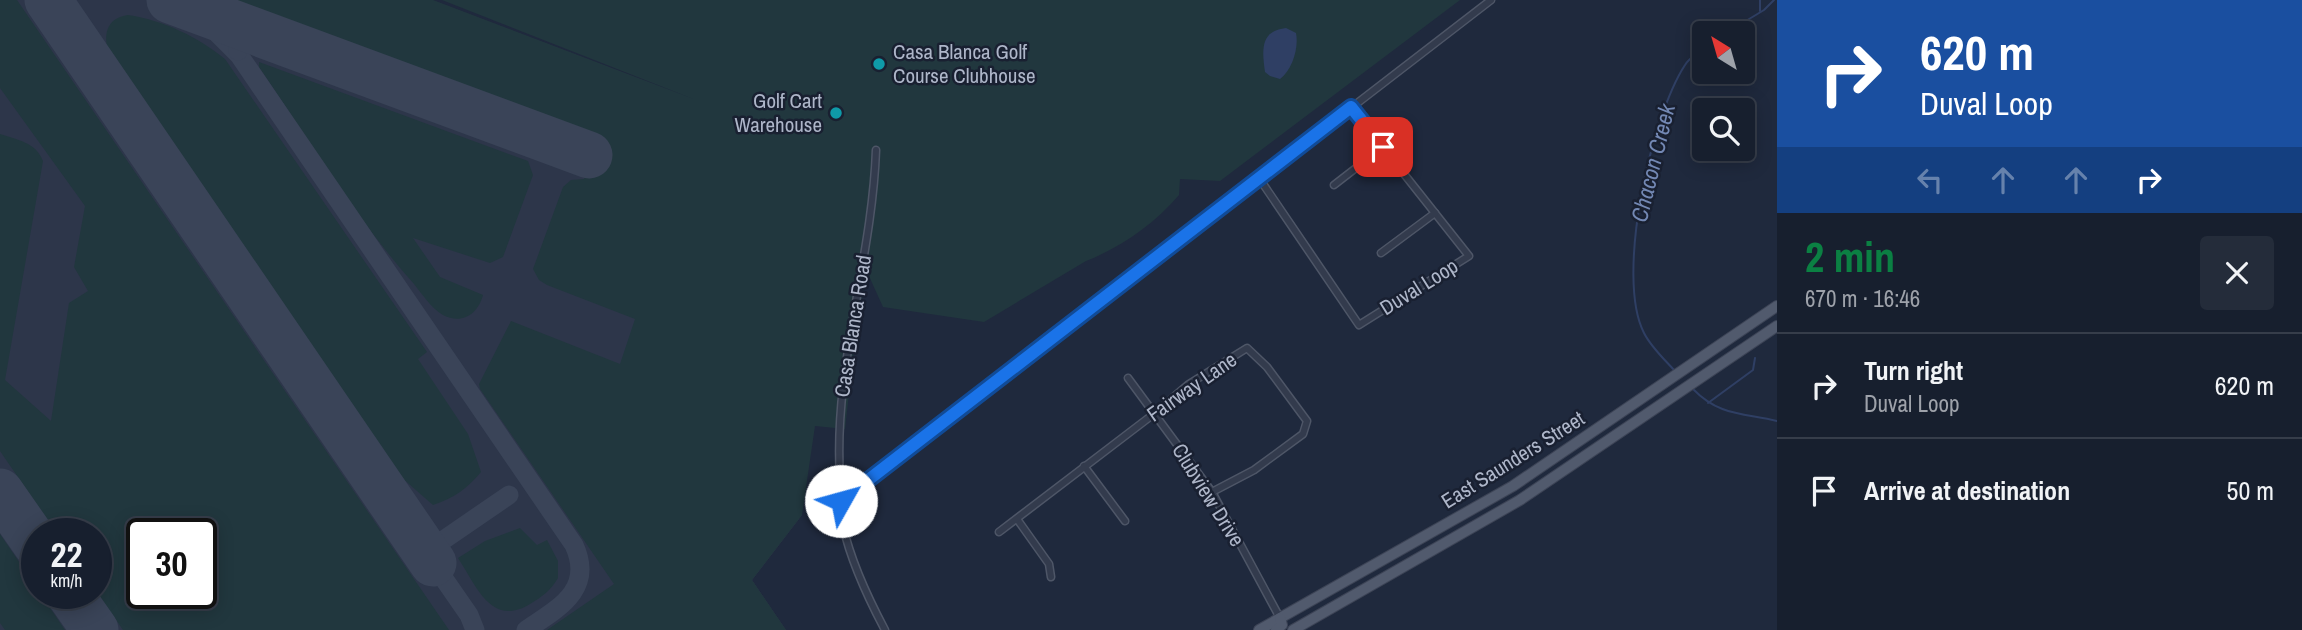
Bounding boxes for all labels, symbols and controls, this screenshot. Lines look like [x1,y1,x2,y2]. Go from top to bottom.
text: 620 m [1920,19,2034,85]
north arrow [1692,21,1755,84]
map controls [1692,21,1755,161]
icon: right [1805,28,1896,119]
place label: Casa Blanca Golf Course Clubhouse [893,37,1036,90]
marker: Casa Blanca Golf Course Clubhouse [871,56,887,72]
text: Duval Loop [1920,82,2053,125]
place label: Golf Cart Warehouse [735,86,822,139]
button: search [1692,98,1755,161]
water label: Chacon Creek [1623,99,1683,225]
marker: Golf Cart Warehouse [828,105,844,121]
pin [1353,117,1413,177]
icon: arrive [1364,128,1402,166]
icon: left [1911,161,1949,199]
icon: ahead [1984,161,2022,199]
icon: ahead [2057,161,2095,199]
icon: right [2130,161,2168,199]
text: 2 min [1805,229,1895,285]
button: close [2200,236,2274,310]
street label: Duval Loop [1374,251,1463,322]
street label: Casa Blanca Road [827,253,878,399]
text: 670 m · 16:46 [1805,283,1920,314]
street label: Fairway Lane [1141,345,1242,428]
text: Turn right [1864,353,1963,388]
icon: right [1805,367,1843,405]
text: 620 m [2215,368,2274,403]
text: Duval Loop [1864,388,1959,419]
street label: East Saunders Street [1436,404,1590,515]
street label: Clubview Drive [1165,438,1252,552]
position arrow [804,464,878,538]
icon: arrive [1805,472,1843,510]
text: Arrive at destination [1864,473,2070,508]
text: 50 m [2227,473,2274,508]
speed limit sign: 30 [126,518,217,609]
text: 22 [51,531,82,578]
text: km/h [51,568,83,593]

